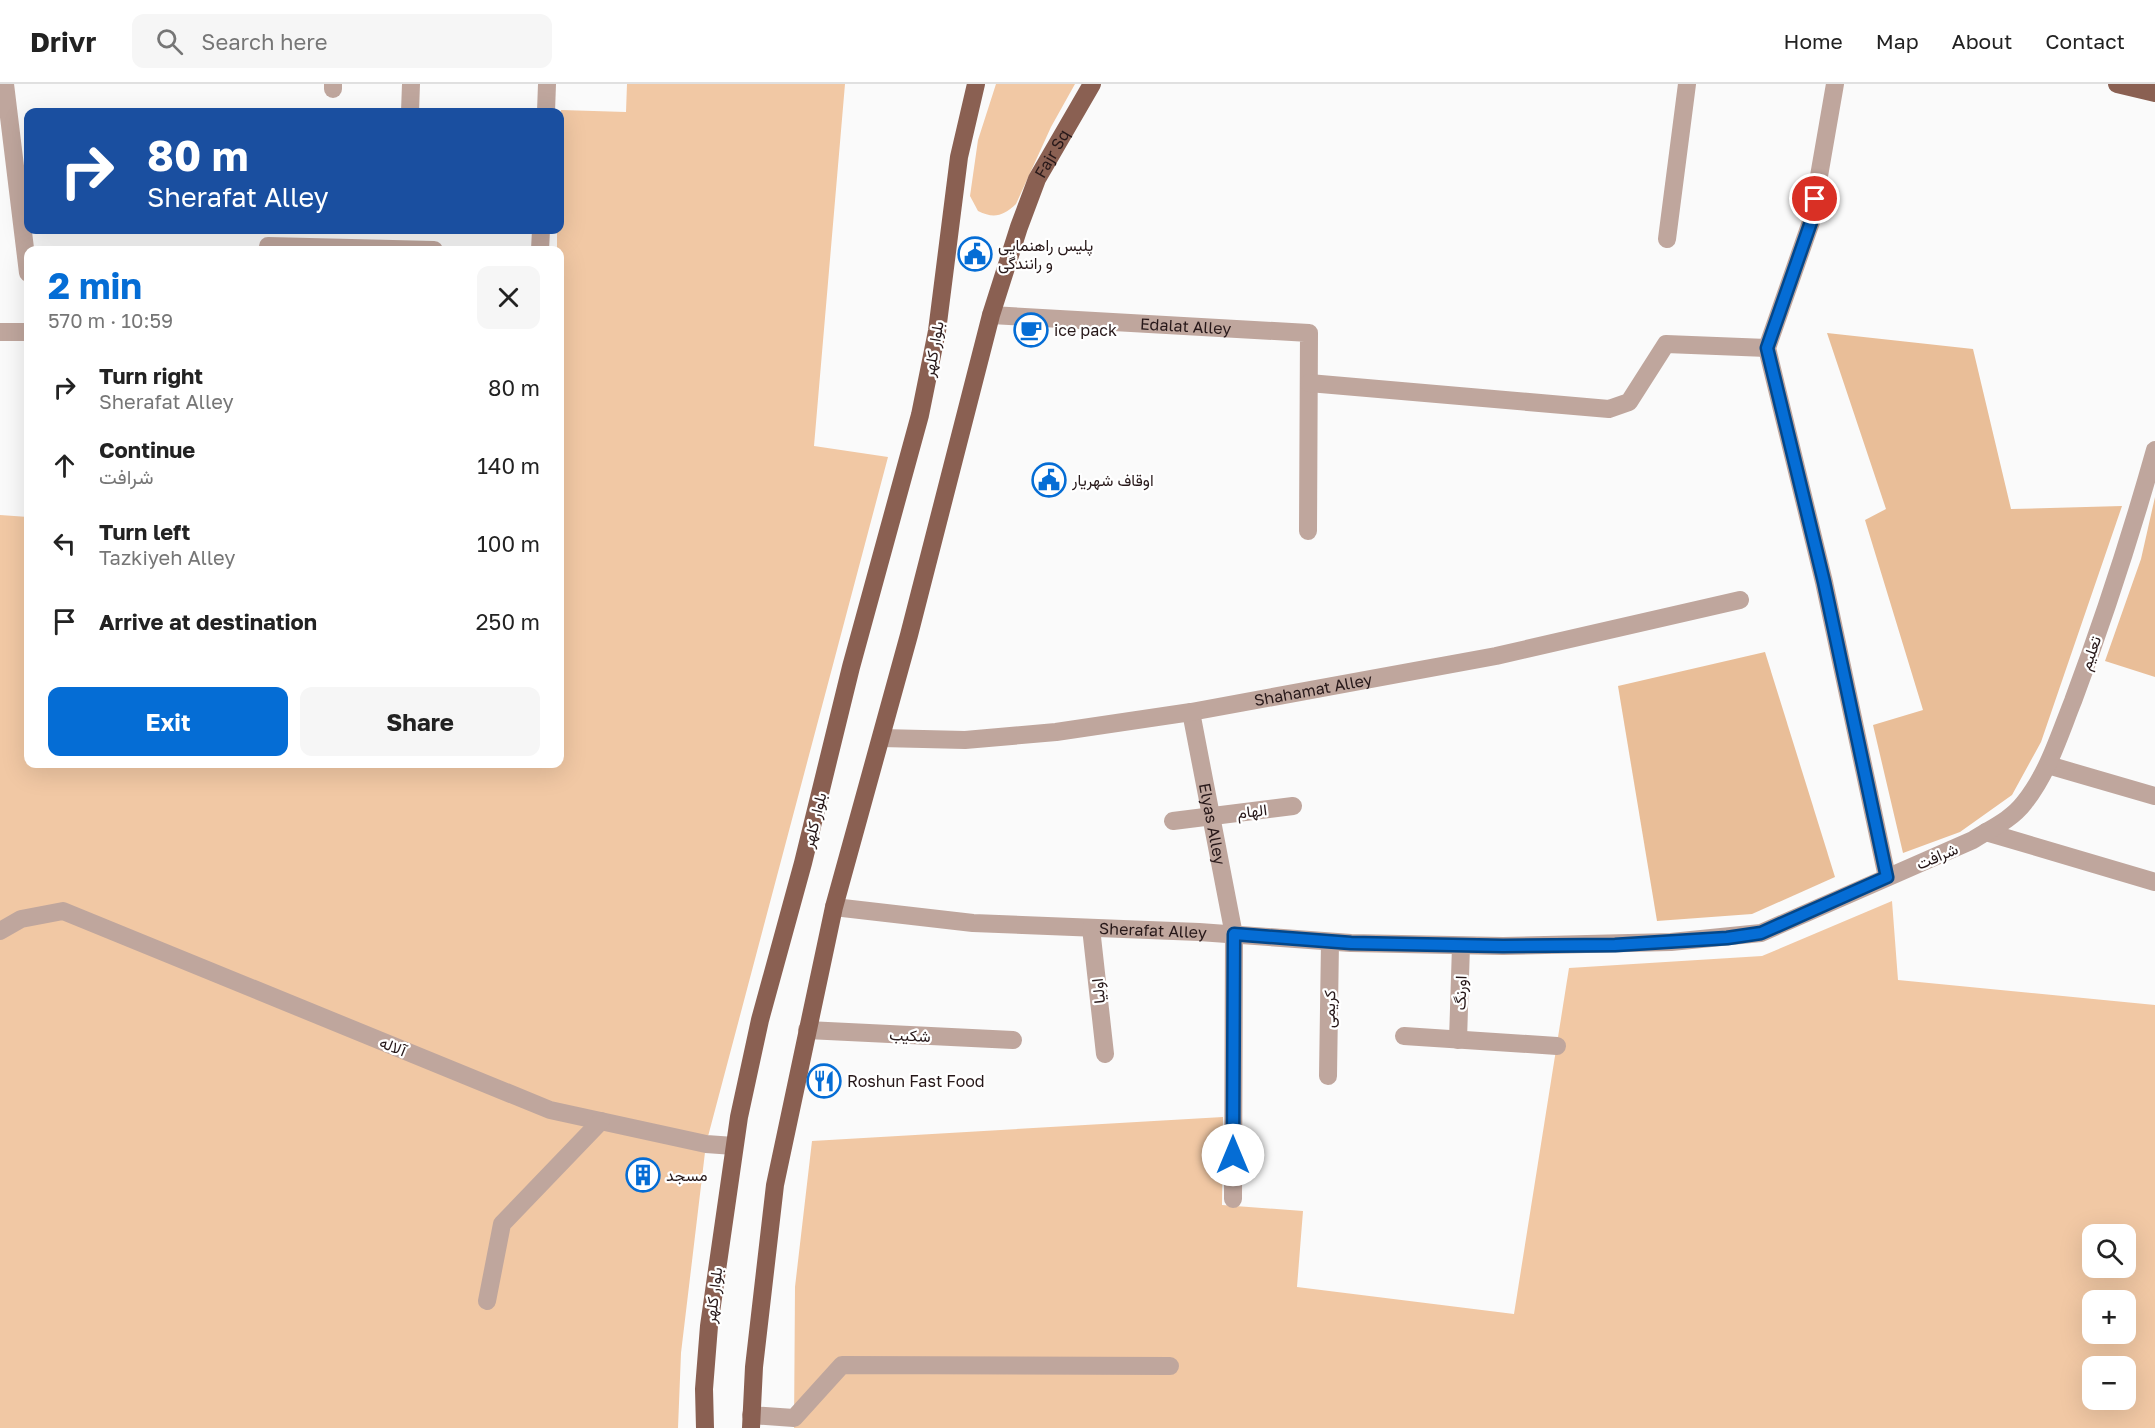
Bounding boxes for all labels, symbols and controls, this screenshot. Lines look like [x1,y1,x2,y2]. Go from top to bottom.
search box [132,14,552,68]
text: Drivr [30,25,96,58]
icon: search [153,25,186,58]
text: Search here [201,28,327,55]
text: Home [1783,28,1843,54]
text: Map [1876,28,1919,54]
text: About [1952,28,2012,54]
text: Contact [2045,28,2125,54]
street label: Fajr Sq [1030,126,1074,181]
text: 80 m [147,130,248,180]
icon: right [48,132,126,210]
pin [1789,173,1840,224]
text: Sherafat Alley [147,181,329,213]
icon: arrive [1798,182,1831,215]
place label: پلیس راهنمایی و رانندگی [998,235,1093,274]
public building icon: پلیس راهنمایی و رانندگی [957,236,993,272]
text: 2 min [48,264,142,307]
button: close [477,266,540,329]
text: 570 m · 10:59 [48,308,173,332]
cafe icon: ice pack [1013,312,1049,348]
street label: Edalat Alley [1140,313,1232,339]
street label: بلوار کلهر [918,319,949,380]
place label: ice pack [1054,320,1117,340]
text: Turn right [99,362,203,389]
icon: right [48,371,81,404]
text: 80 m [488,374,540,401]
text: Sherafat Alley [99,389,234,413]
text: Continue [99,436,195,463]
icon: ahead [48,449,81,482]
text: 140 m [477,452,540,479]
public building icon: اوقاف شهریار [1031,462,1067,498]
text: شرافت [99,464,154,488]
place label: اوقاف شهریار [1071,470,1154,491]
text: Turn left [99,518,190,545]
icon: left [48,527,81,560]
text: 100 m [477,530,540,557]
text: Tazkiyeh Alley [99,545,235,569]
icon: arrive [48,605,81,638]
text: Arrive at destination [99,608,317,635]
text: 250 m [476,608,540,635]
street label: تعلیم [2075,633,2106,673]
street label: Shahamat Alley [1252,669,1374,710]
button: Exit [48,687,288,756]
button: Share [300,687,540,756]
street label: Elyas Alley [1195,781,1230,867]
street label: بلوار کلهر [797,790,832,851]
street label: الهام [1236,799,1268,824]
street label: شرافت [1913,838,1961,875]
street label: Sherafat Alley [1099,918,1208,943]
street label: اورنگ [1449,975,1472,1011]
street label: اولیا [1087,977,1110,1005]
street label: کریمی [1319,990,1340,1028]
street label: شکیب [889,1024,931,1046]
street label: آلاله [377,1032,410,1061]
restaurant icon: Roshun Fast Food [806,1063,842,1099]
place label: Roshun Fast Food [847,1071,985,1091]
position arrow [1201,1123,1265,1187]
building icon: مسجد [625,1157,661,1193]
place label: مسجد [666,1165,707,1185]
map controls [2082,1224,2136,1410]
button: search [2082,1224,2136,1278]
street label: بلوار کلهر [700,1266,727,1325]
button: + [2082,1290,2136,1344]
button: − [2082,1356,2136,1410]

